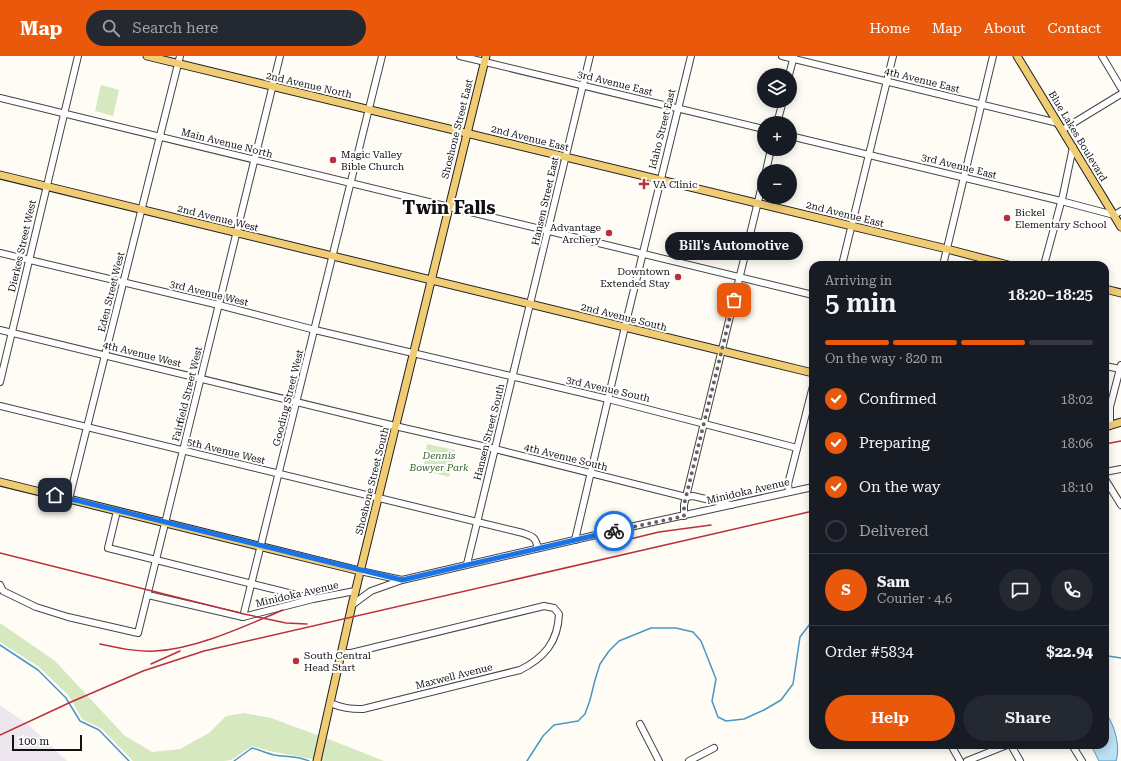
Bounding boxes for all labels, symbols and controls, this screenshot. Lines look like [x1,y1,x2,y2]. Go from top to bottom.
search box [86,10,366,46]
text: Map [20,17,62,40]
icon: search [100,17,122,39]
text: Search here [132,19,218,37]
text: Home [869,20,910,36]
text: Map [932,20,962,36]
text: About [984,20,1026,36]
text: Contact [1048,20,1101,36]
street label: 4th Avenue East [883,65,961,95]
street label: 3rd Avenue East [576,68,654,98]
map controls [757,68,797,204]
button: layers [757,68,797,108]
street label: 2nd Avenue North [265,70,354,100]
street label: Shoshone Street East [439,78,475,180]
street label: Idaho Street East [647,88,677,170]
street label: Blue Lakes Boulevard [1047,89,1110,184]
button: + [757,116,797,156]
street label: 2nd Avenue East [490,123,570,153]
street label: Main Avenue North [180,126,274,160]
place label: Magic Valley Bible Church [341,149,405,172]
street label: 3rd Avenue East [920,151,998,181]
marker: Magic Valley Bible Church [328,155,338,165]
street label: Hansen Street East [529,155,561,246]
button: − [757,164,797,204]
marker: VA Clinic [638,178,650,190]
place label: VA Clinic [653,179,698,190]
district label: Twin Falls [402,197,496,218]
street label: Dierkes Street West [6,199,38,293]
street label: 2nd Avenue East [805,199,885,229]
street label: 2nd Avenue West [176,203,260,233]
place label: Bickel Elementary School [1015,207,1107,230]
marker: Bickel Elementary School [1002,213,1012,223]
place label: Advantage Archery [550,222,601,245]
marker: Advantage Archery [604,228,614,238]
callout: Bill's Automotive [665,232,803,260]
text: Bill's Automotive [679,238,789,253]
street label: Eden Street West [96,251,126,333]
place label: Downtown Extended Stay [600,266,671,289]
marker: Downtown Extended Stay [673,272,683,282]
text: Arriving in [825,273,892,288]
street label: 3rd Avenue West [169,278,250,308]
pin [717,283,751,317]
text: 18:20–18:25 [1008,286,1093,304]
text: 5 min [825,288,897,318]
icon: bag [723,289,745,311]
street label: 2nd Avenue South [580,301,669,333]
street label: 4th Avenue West [102,339,183,369]
street label: Fairfield Street West [170,345,204,443]
street label: Gooding Street West [271,348,305,448]
text: On the way · 820 m [825,351,942,366]
street label: 3rd Avenue South [565,374,652,404]
street label: Hansen Street South [472,382,506,482]
icon: check [825,388,847,410]
text: Confirmed [859,390,937,408]
text: 18:02 [1061,392,1093,407]
street label: Shoshone Street South [353,425,391,536]
icon: check [825,432,847,454]
text: Preparing [859,434,930,452]
street label: 5th Avenue West [186,436,267,466]
text: 18:06 [1061,436,1093,451]
street label: 4th Avenue South [523,441,609,473]
park label: Dennis Bowyer Park [409,450,469,473]
street label: Minidoka Avenue [705,476,791,506]
icon: check [825,476,847,498]
pin [38,478,72,512]
text: On the way [859,478,941,496]
text: 18:10 [1061,480,1093,495]
icon: home [44,484,66,506]
courier [594,511,634,551]
icon: bike [603,520,625,542]
text: Delivered [859,522,929,540]
button: chat [999,569,1041,611]
button: phone [1051,569,1093,611]
text: Sam [877,573,910,591]
street label: Minidoka Avenue [254,579,340,609]
text: S [841,581,851,599]
text: Courier · 4.6 [877,591,952,606]
text: Order #5834 [825,643,914,661]
text: $22.94 [1046,643,1093,661]
place label: South Central Head Start [304,650,371,673]
marker: South Central Head Start [291,656,301,666]
street label: Maxwell Avenue [414,661,494,691]
button: Help [825,695,955,741]
button: Share [963,695,1093,741]
scale bar [12,733,82,752]
text: 100 m [18,735,49,748]

